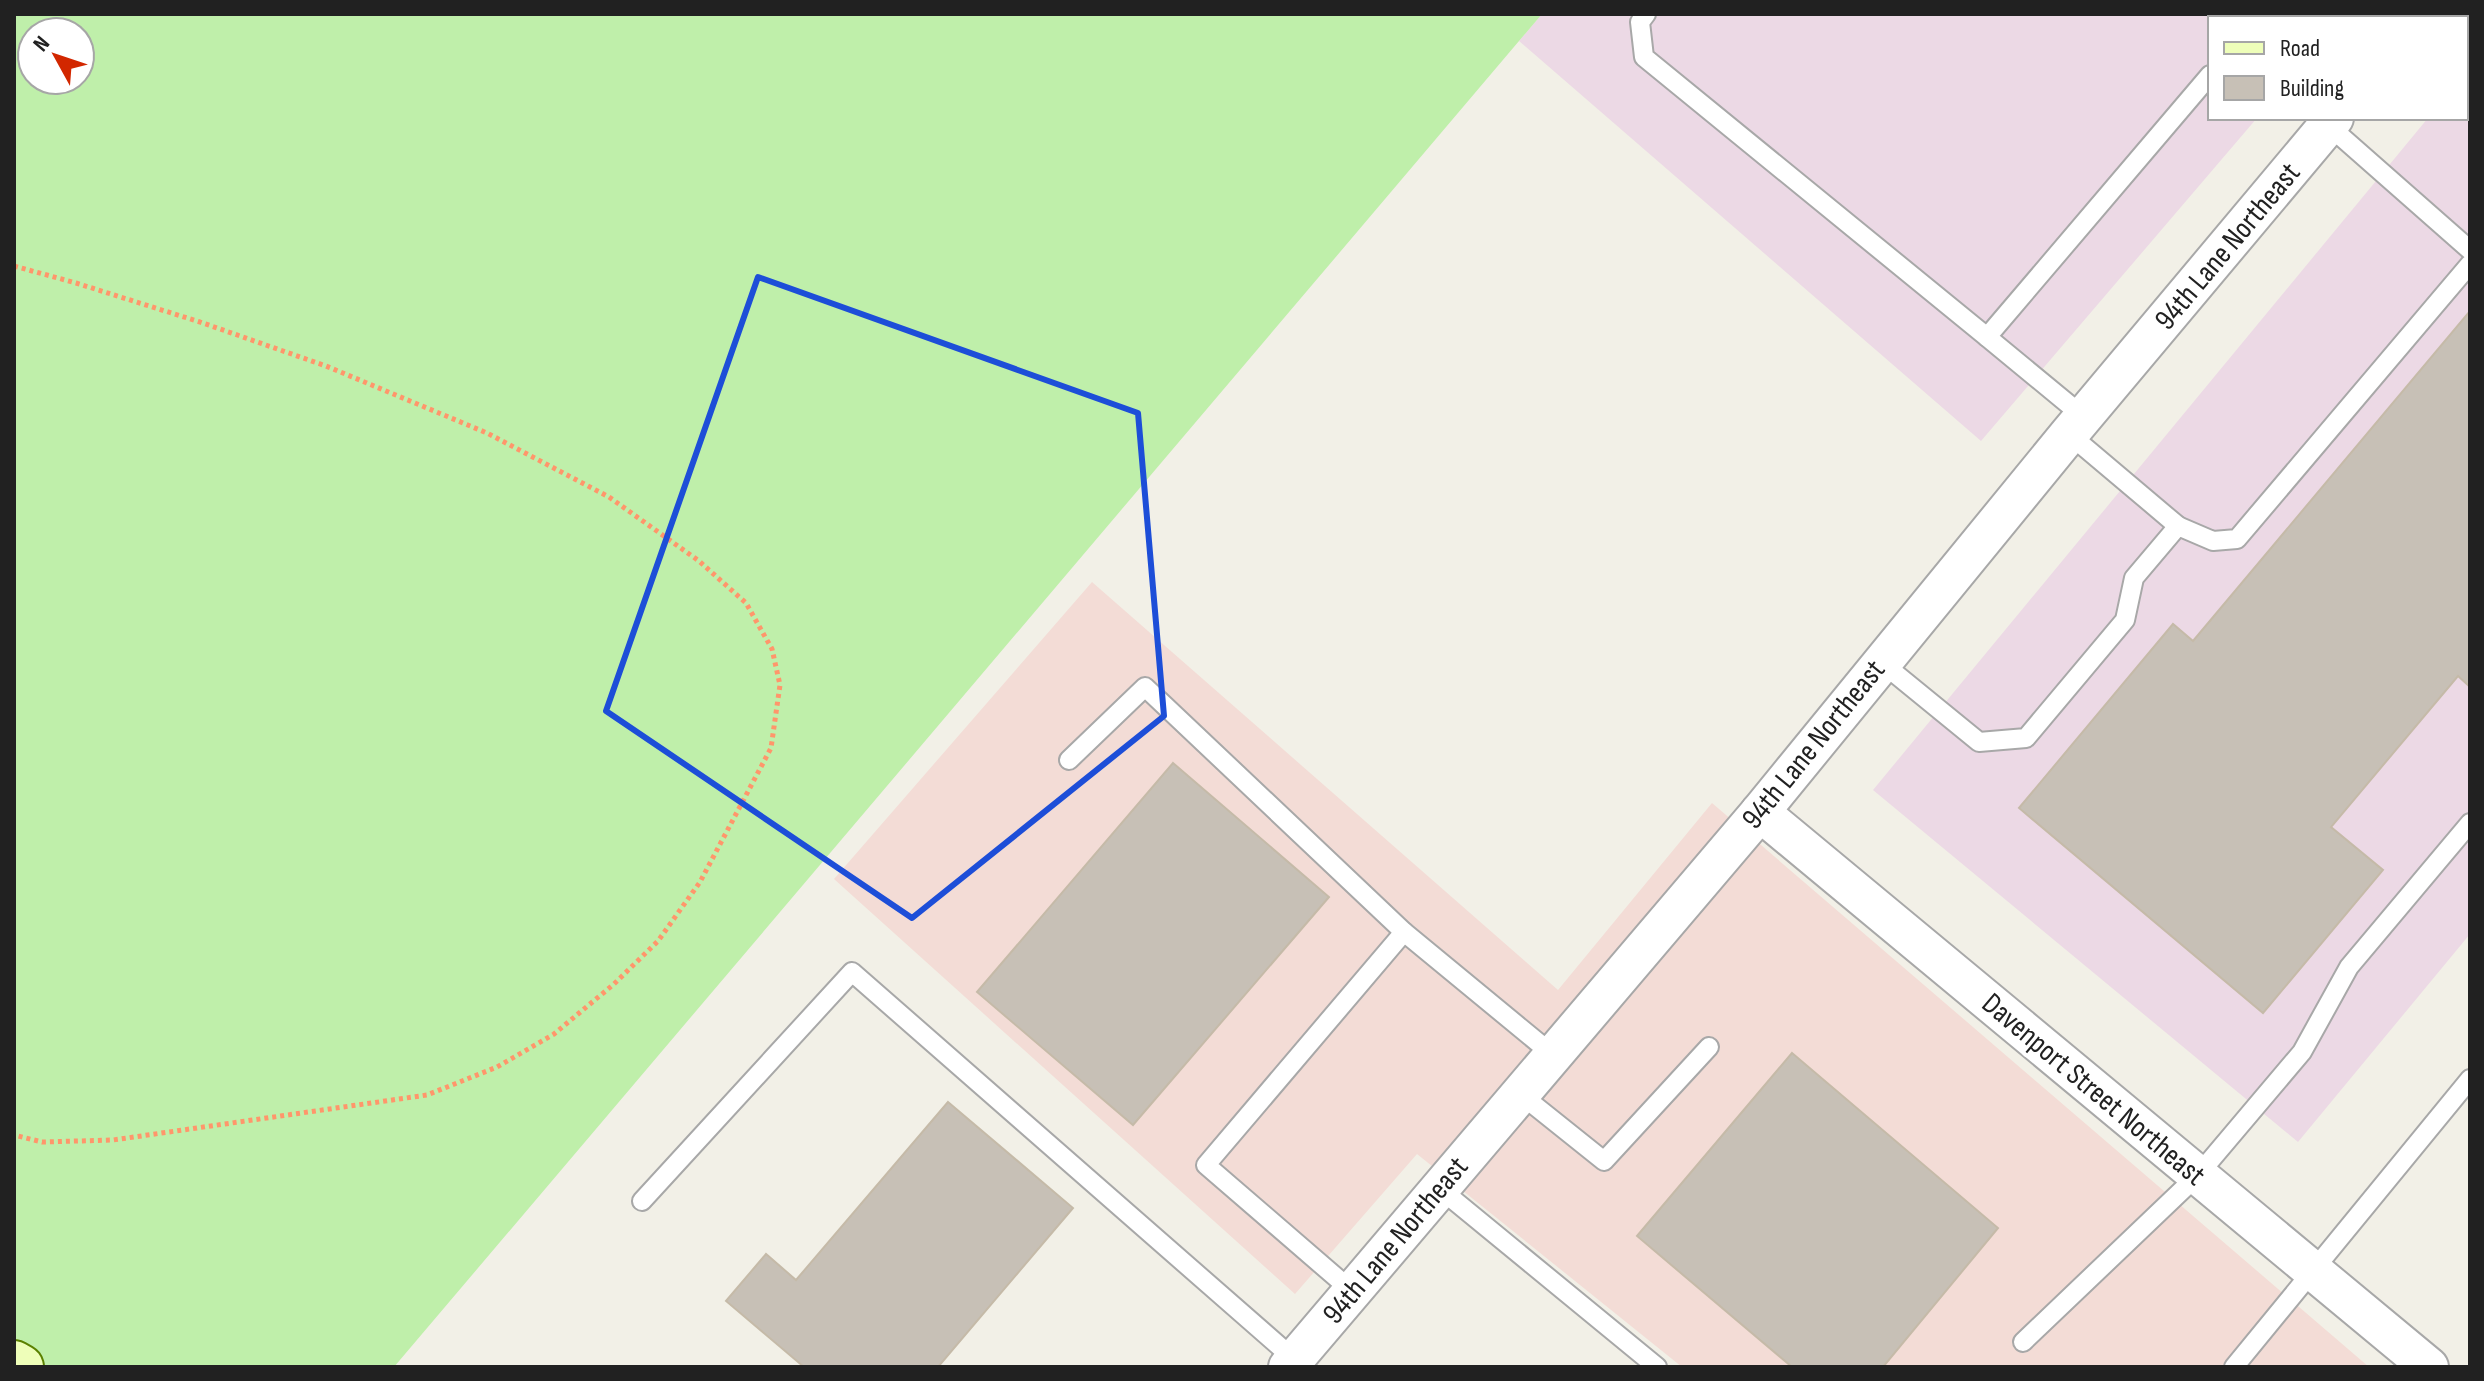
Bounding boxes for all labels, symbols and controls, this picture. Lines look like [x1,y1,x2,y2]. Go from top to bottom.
north arrow [16,16,96,96]
legend [2208,16,2468,120]
text: N [28,31,56,57]
text: Road [2280,34,2320,63]
text: Building [2280,74,2344,103]
street label: 94th Lane Northeast [2147,156,2308,338]
street label: 94th Lane Northeast [1735,653,1893,836]
street label: Davenport Street Northeast [1974,986,2212,1194]
street label: 94th Lane Northeast [1315,1150,1476,1332]

